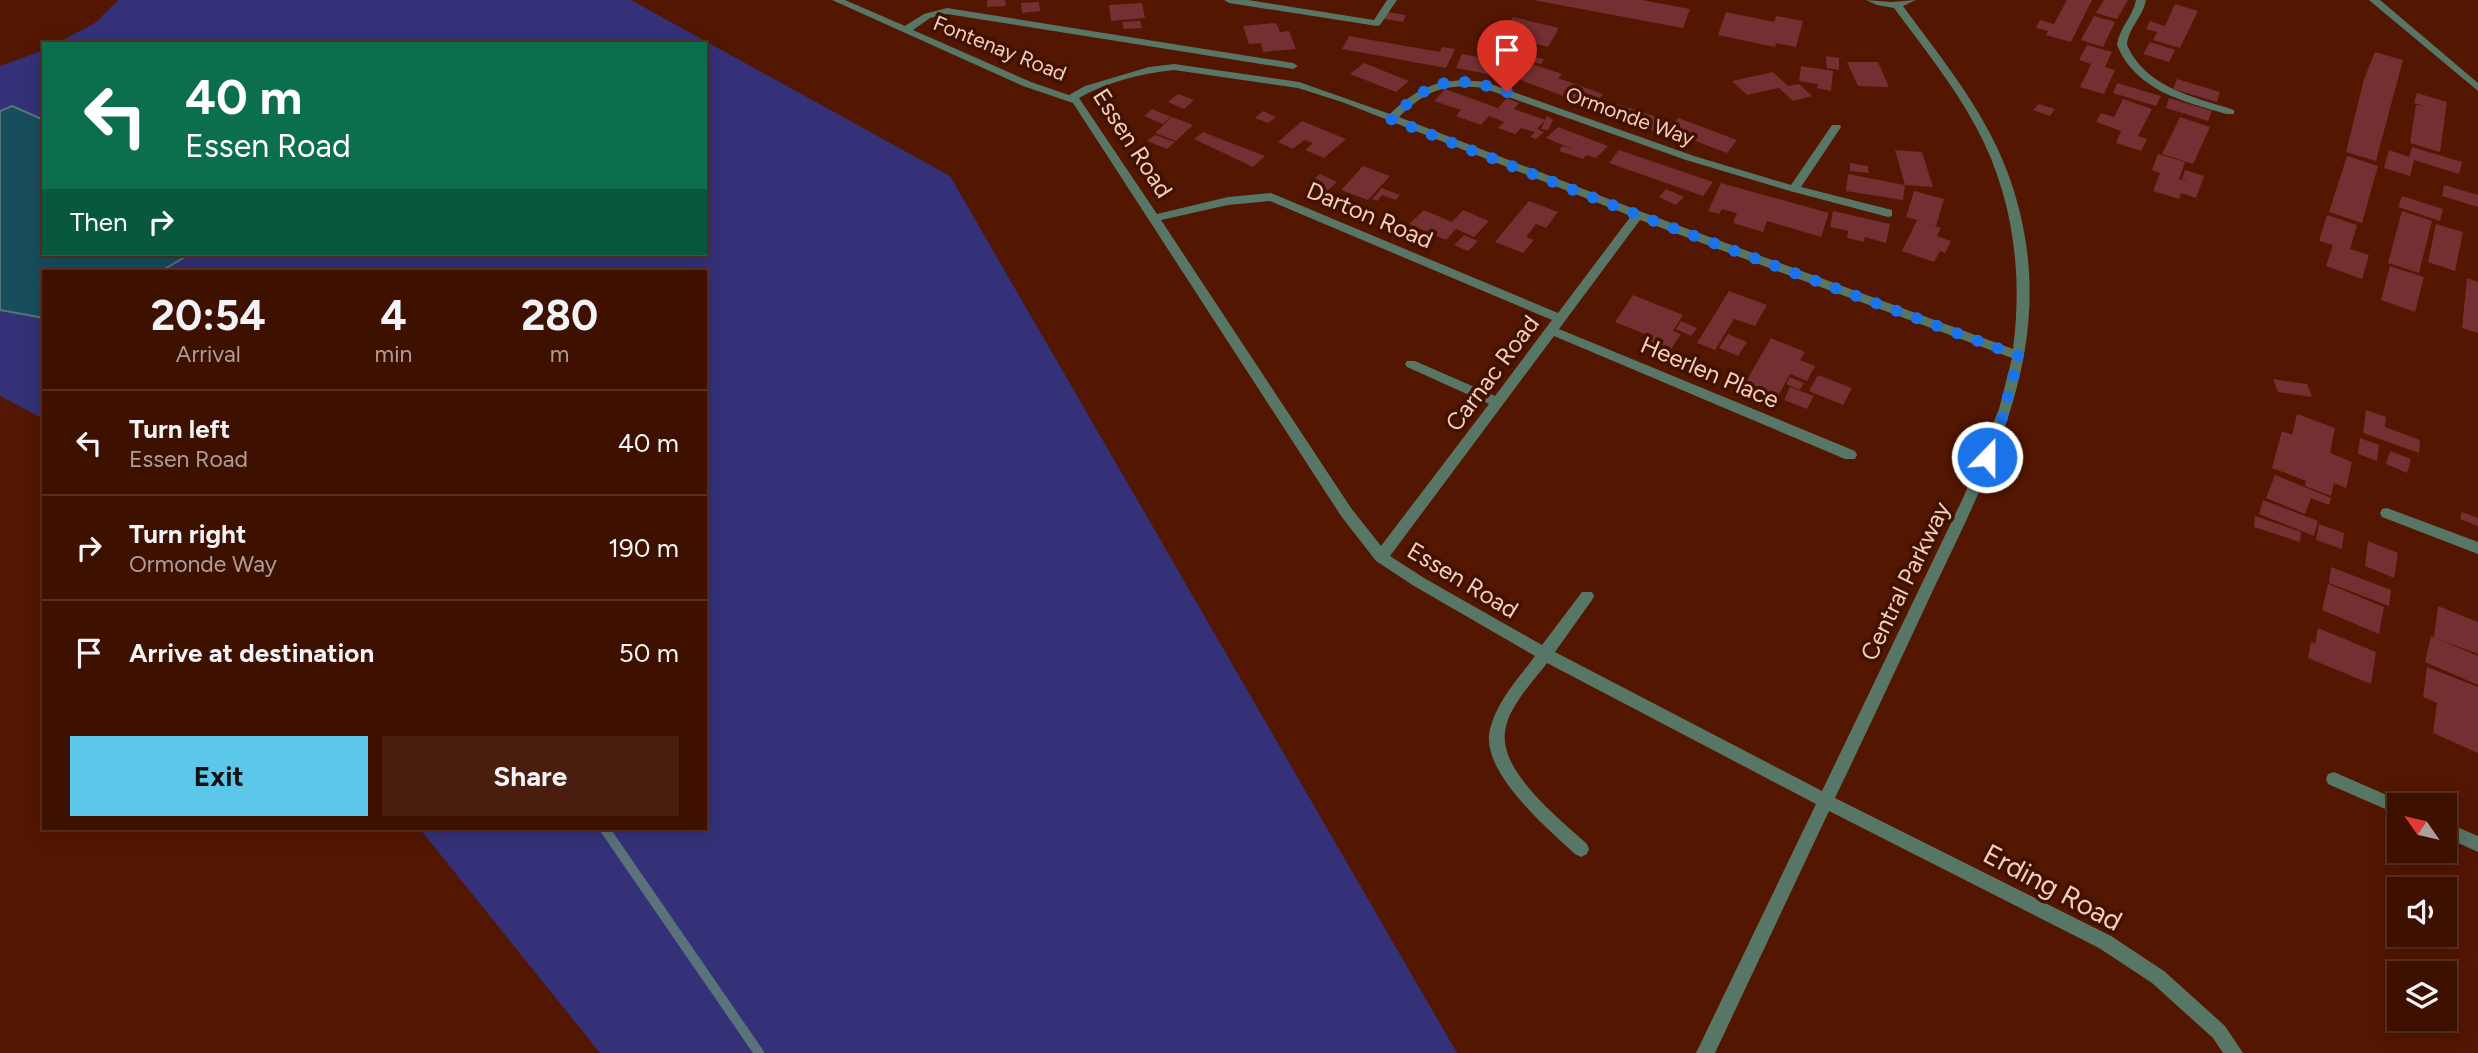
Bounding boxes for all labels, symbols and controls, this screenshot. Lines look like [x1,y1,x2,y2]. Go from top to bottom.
street label: Fontenay Road [930,10,1070,86]
pin [1477,20,1537,92]
icon: arrive [1488,31,1526,69]
text: 40 m [185,67,302,126]
icon: left [70,70,161,161]
street label: Ormonde Way [1562,81,1698,151]
street label: Essen Road [1087,83,1179,203]
text: Essen Road [185,127,351,165]
street label: Darton Road [1302,175,1438,255]
icon: right [142,203,180,241]
text: Then [70,206,128,238]
text: 20:54 [151,290,266,341]
text: 4 [380,290,407,341]
text: 280 [521,290,598,341]
street label: Carnac Road [1439,309,1545,437]
street label: Heerlen Place [1636,330,1784,414]
text: Arrival [176,340,241,368]
text: min [375,340,412,368]
text: m [550,340,569,368]
text: Turn left [129,413,230,445]
position arrow [1950,420,2024,494]
icon: left [70,424,108,462]
text: 40 m [618,427,679,459]
text: Essen Road [129,445,248,473]
street label: Central Parkway [1854,496,1956,665]
text: Turn right [129,518,246,550]
icon: right [70,529,108,567]
text: 190 m [608,532,679,564]
street label: Essen Road [1402,536,1524,624]
text: Ormonde Way [129,550,277,578]
icon: arrive [70,634,108,672]
text: Arrive at destination [129,637,374,669]
text: 50 m [619,637,679,669]
button: Exit [70,736,368,816]
button: Share [382,736,679,816]
north arrow [2387,793,2457,863]
map controls [2387,793,2457,1031]
street label: Erding Road [1978,836,2128,938]
button: sound [2387,877,2457,947]
button: layers [2387,961,2457,1031]

